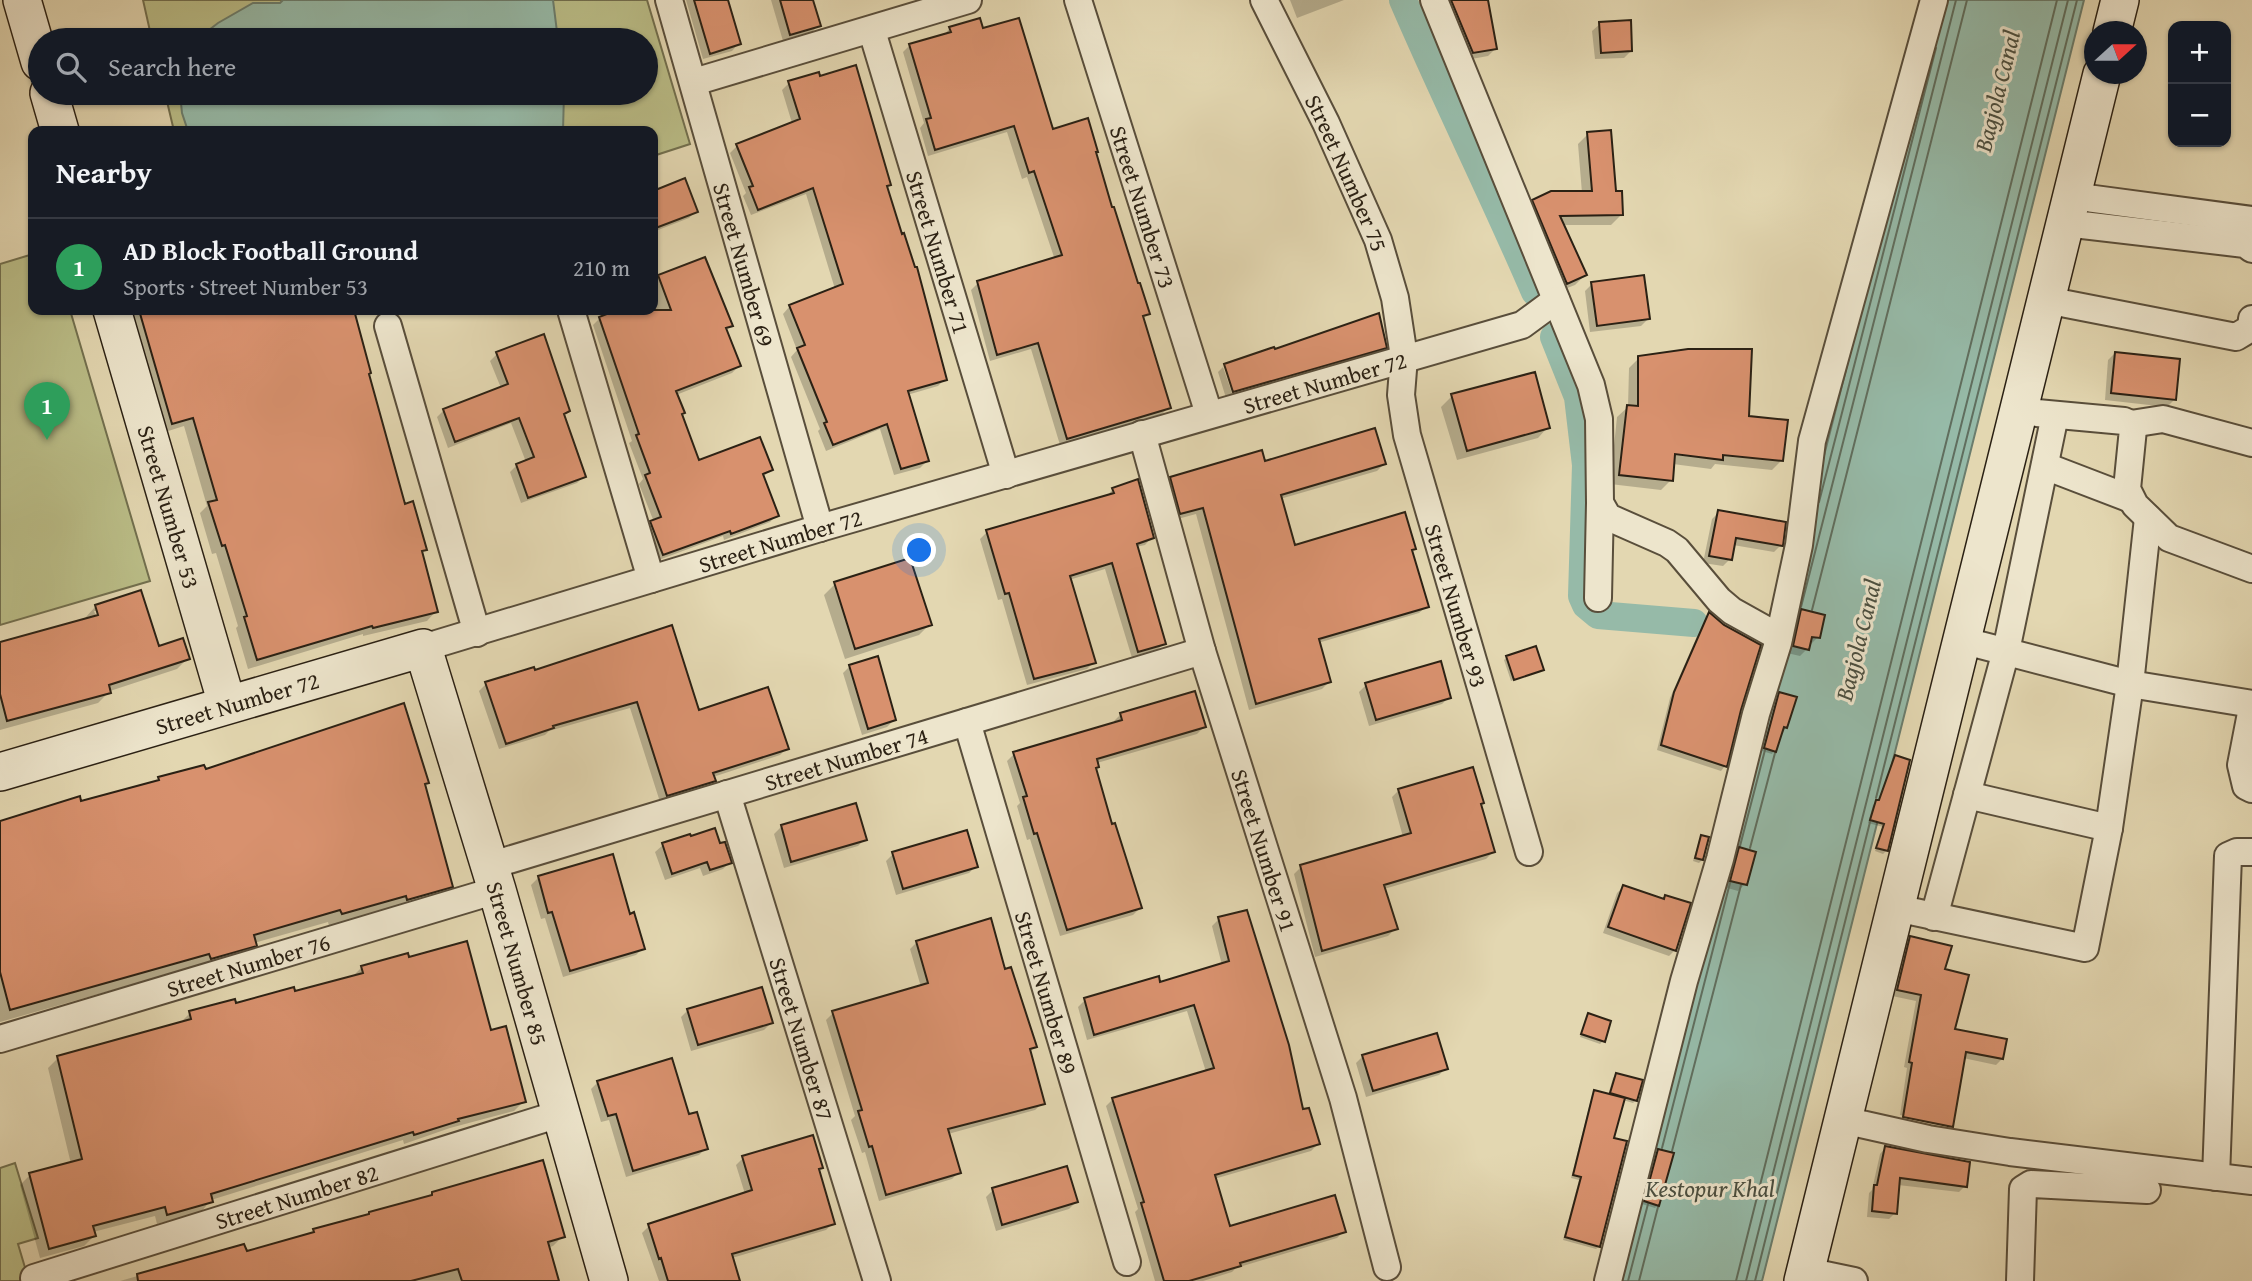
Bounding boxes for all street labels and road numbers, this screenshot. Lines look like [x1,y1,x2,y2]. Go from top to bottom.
street label: Street Number 75 [1298,89,1397,255]
street label: Street Number 73 [1102,121,1185,292]
street label: Street Number 71 [899,166,979,338]
street label: Street Number 69 [706,179,784,350]
street label: Street Number 72 [1239,343,1410,421]
street label: Street Number 53 [130,421,209,593]
street label: Street Number 72 [694,500,866,580]
street label: Street Number 93 [1417,520,1496,691]
street label: Street Number 72 [151,663,323,742]
street label: Street Number 74 [760,718,932,799]
street label: Street Number 91 [1224,765,1306,936]
street label: Street Number 85 [479,877,557,1049]
street label: Street Number 89 [1007,907,1087,1078]
street label: Street Number 76 [162,925,334,1005]
street label: Street Number 87 [762,953,843,1124]
street label: Street Number 82 [211,1155,382,1237]

